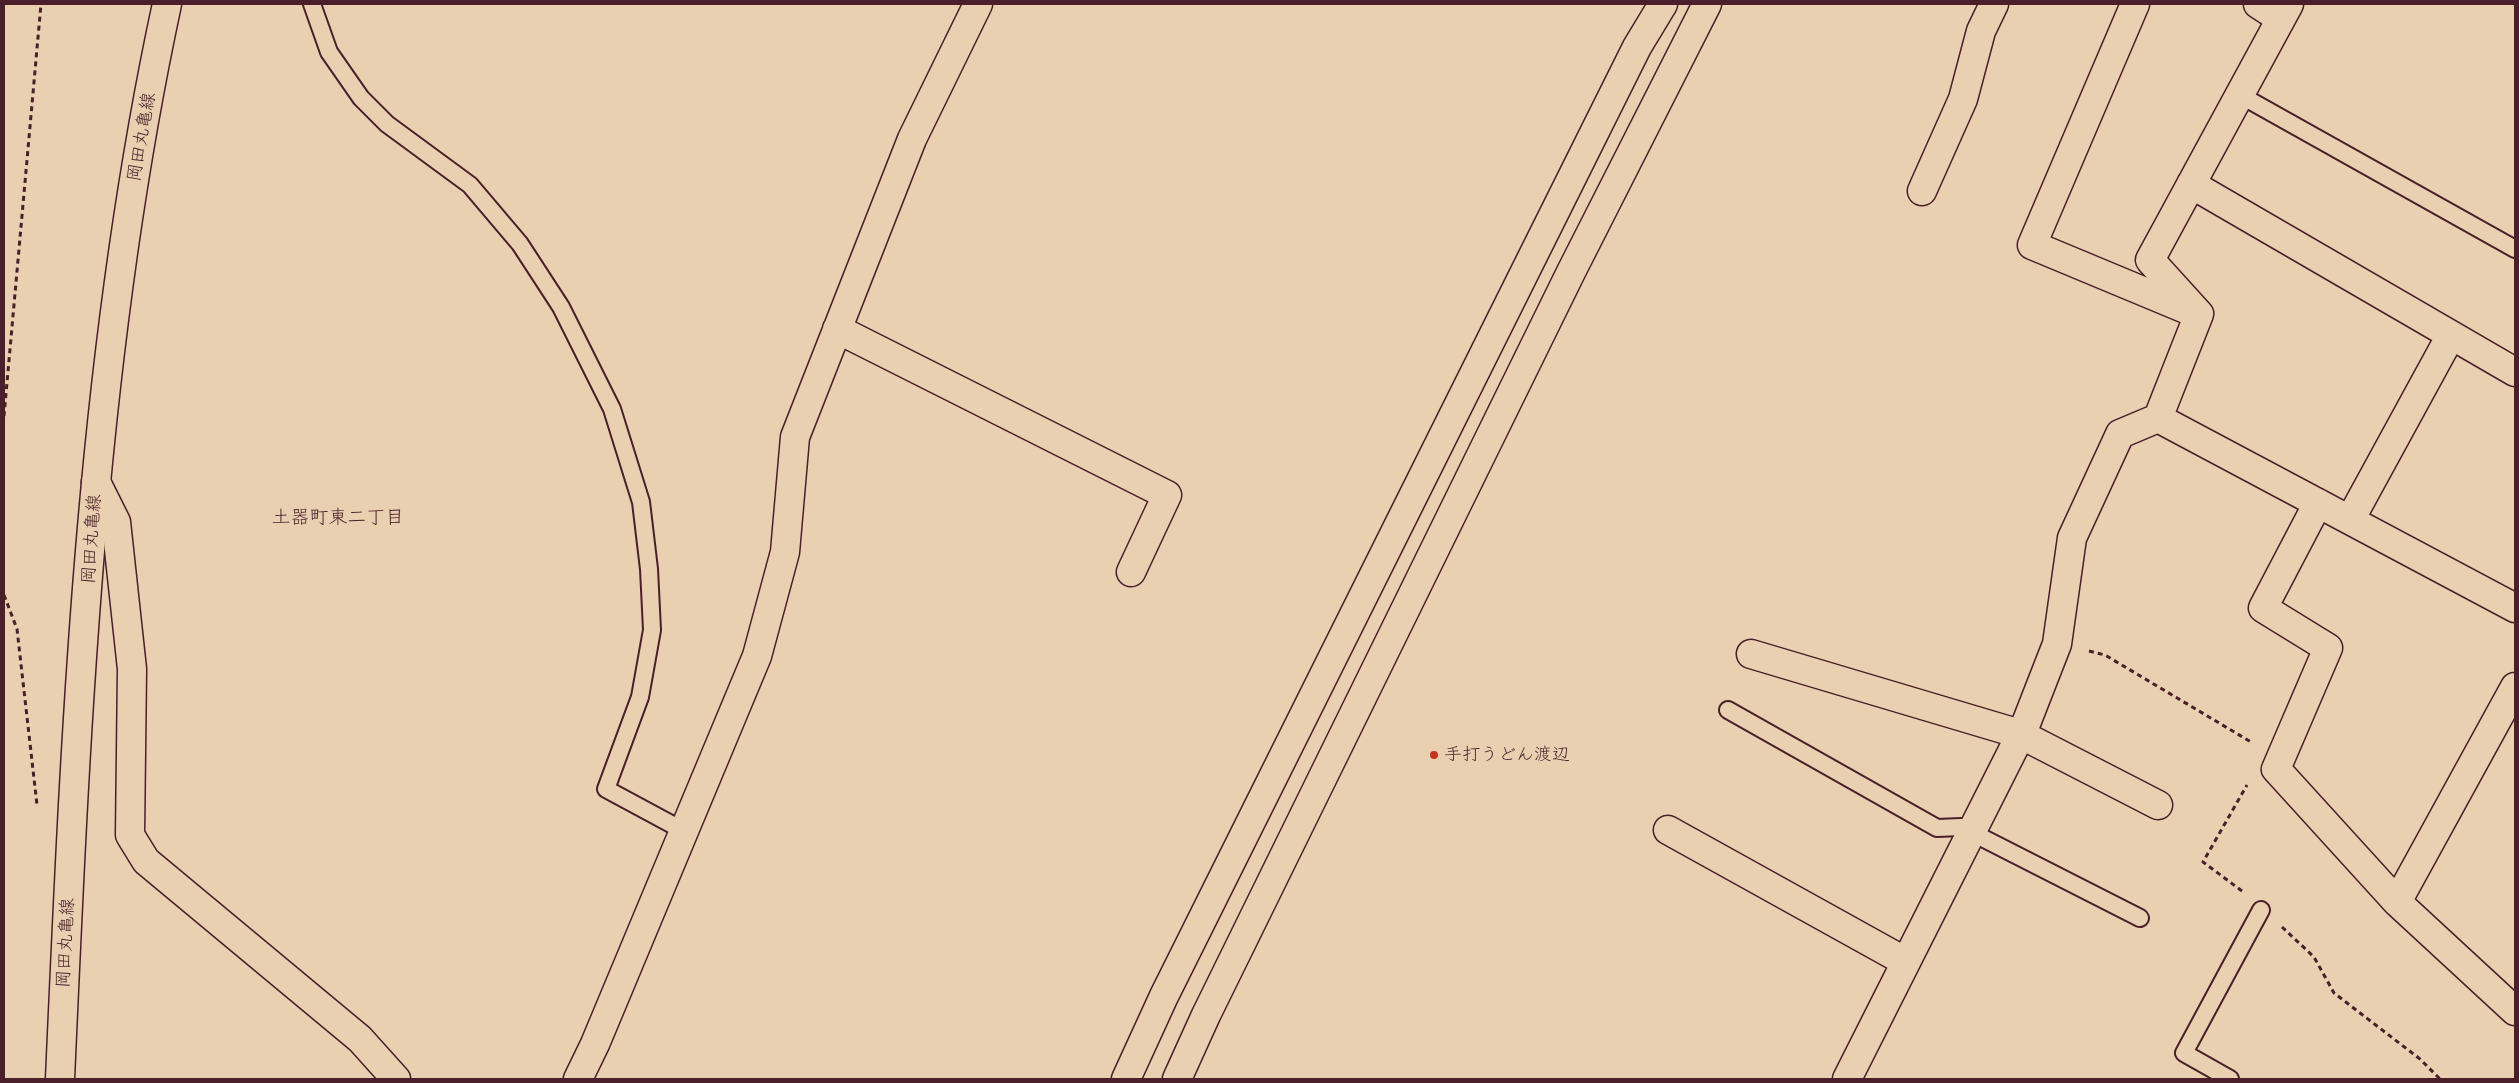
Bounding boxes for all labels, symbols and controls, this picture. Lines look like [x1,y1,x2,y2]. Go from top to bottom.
street label: 岡田丸亀線 [124,91,160,183]
street label: 岡田丸亀線 [78,493,106,585]
district label: 土器町東二丁目 [272,507,404,529]
place label: 手打うどん渡辺 [1444,744,1570,766]
marker: 手打うどん渡辺 [1428,749,1440,761]
street label: 岡田丸亀線 [53,897,79,989]

